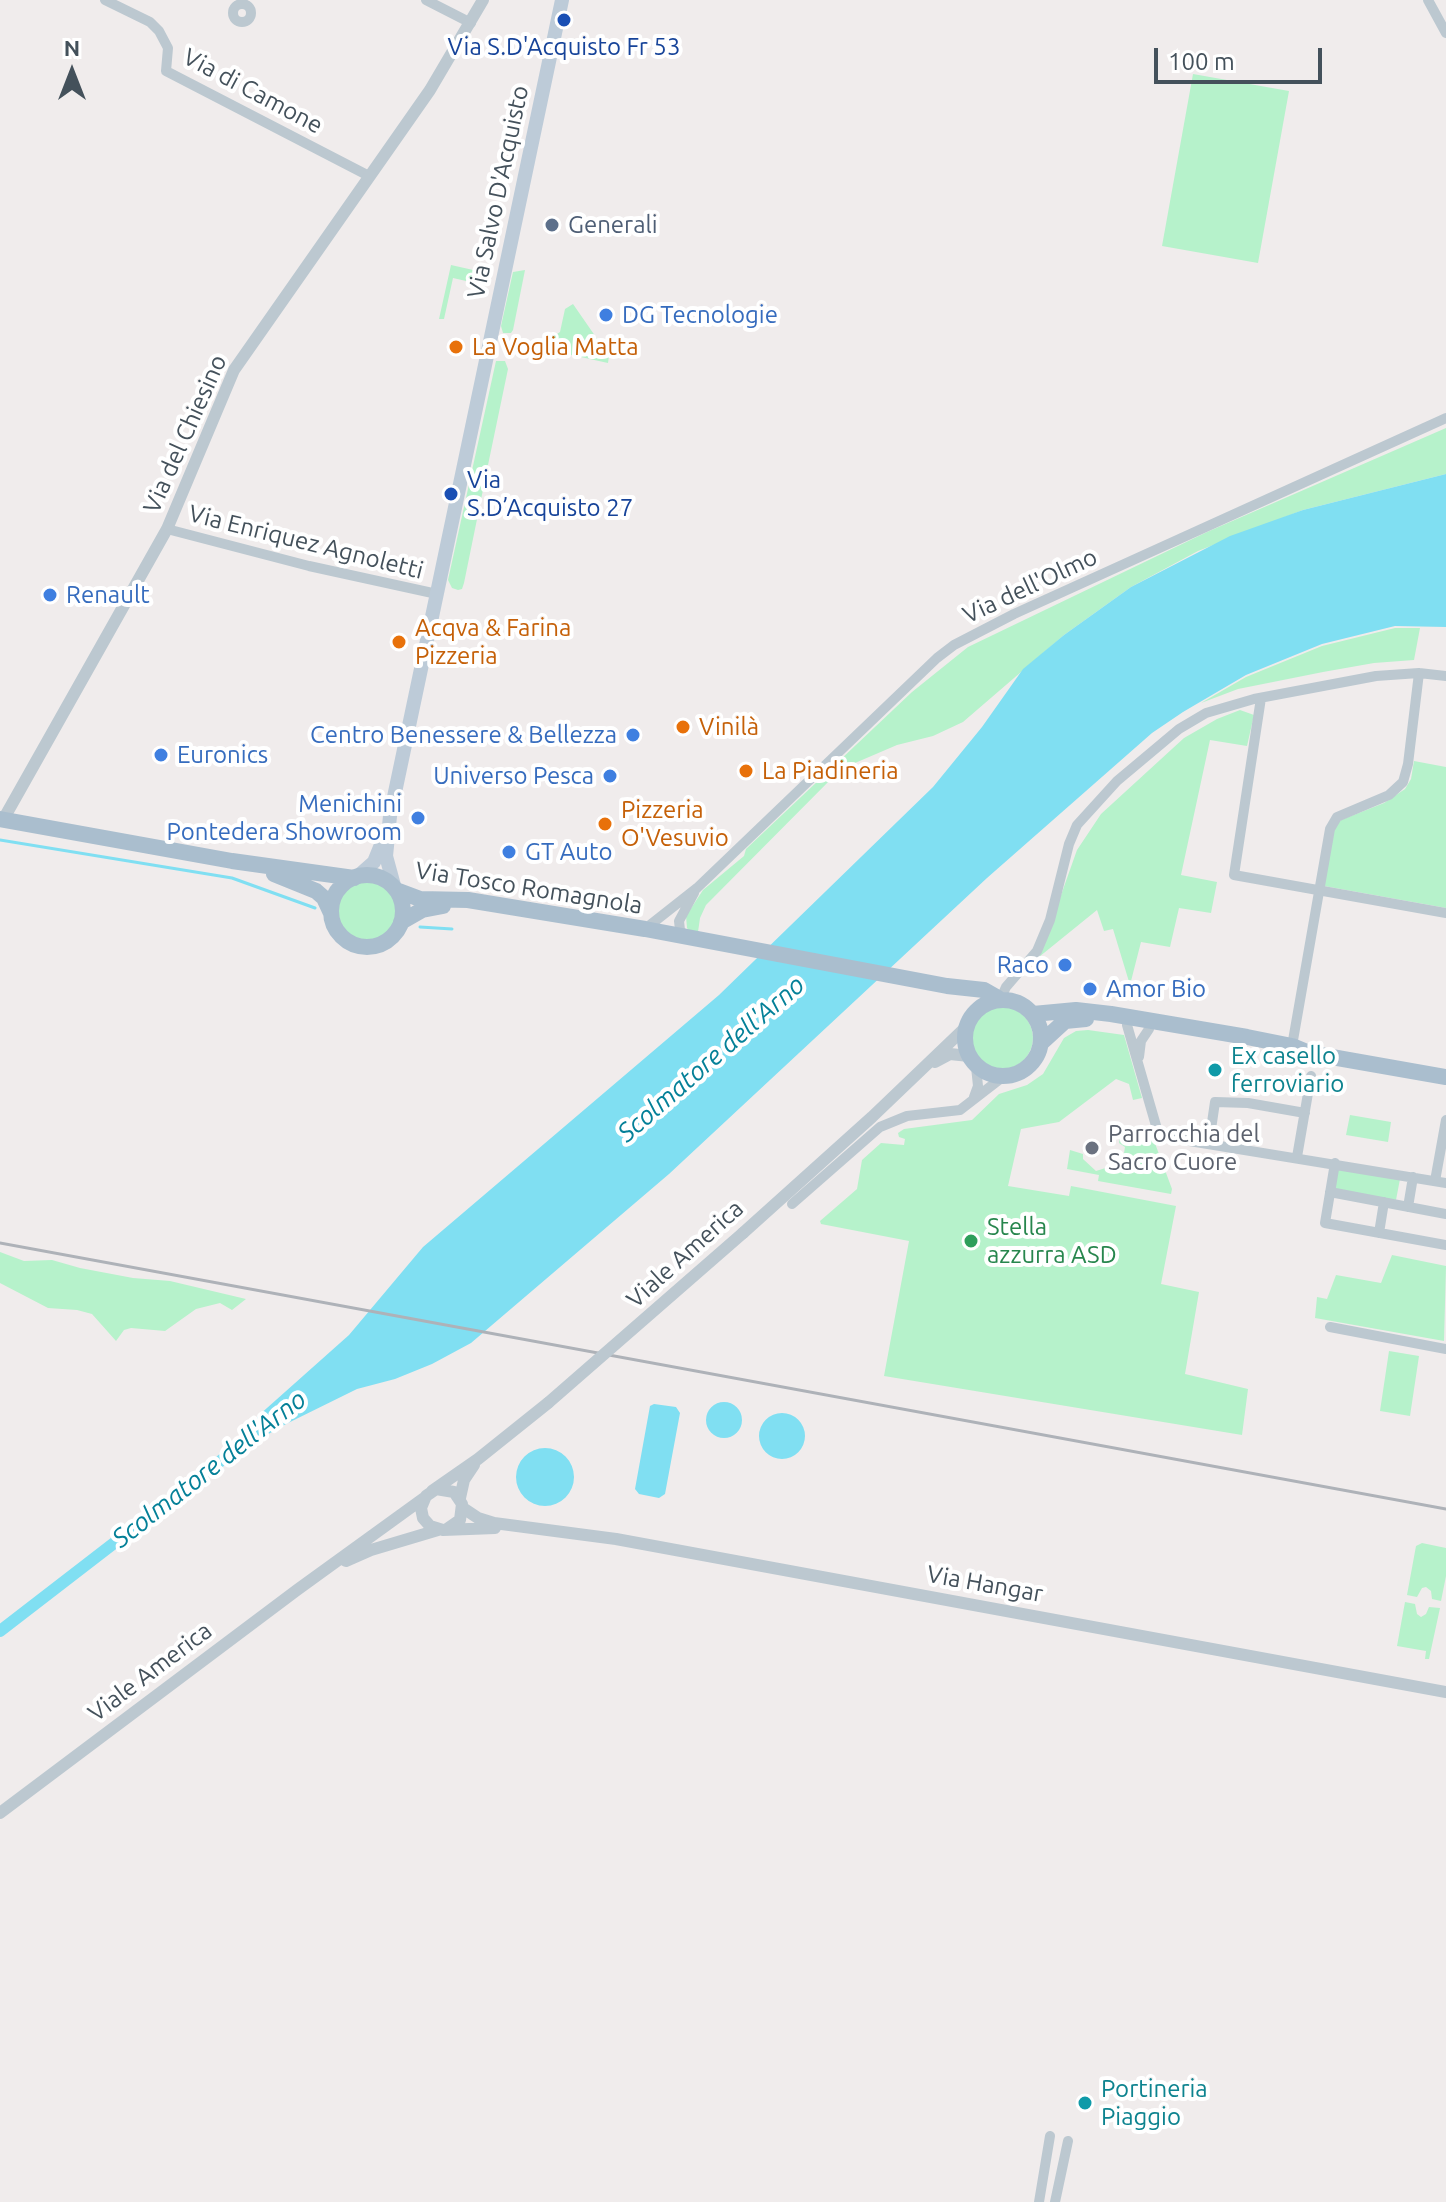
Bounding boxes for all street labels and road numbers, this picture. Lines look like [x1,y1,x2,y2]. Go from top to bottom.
street label: Via di Camone [178,42,328,140]
street label: Via Salvo D'Acquisto [461,83,535,301]
street label: Via del Chiesino [137,350,233,518]
street label: Via Enriquez Agnoletti [186,499,426,585]
street label: Via dell'Olmo [958,542,1102,630]
street label: Via Tosco Romagnola [414,856,644,920]
street label: Viale America [621,1194,749,1314]
street label: Via Hangar [925,1560,1045,1608]
street label: Viale America [83,1616,217,1728]

